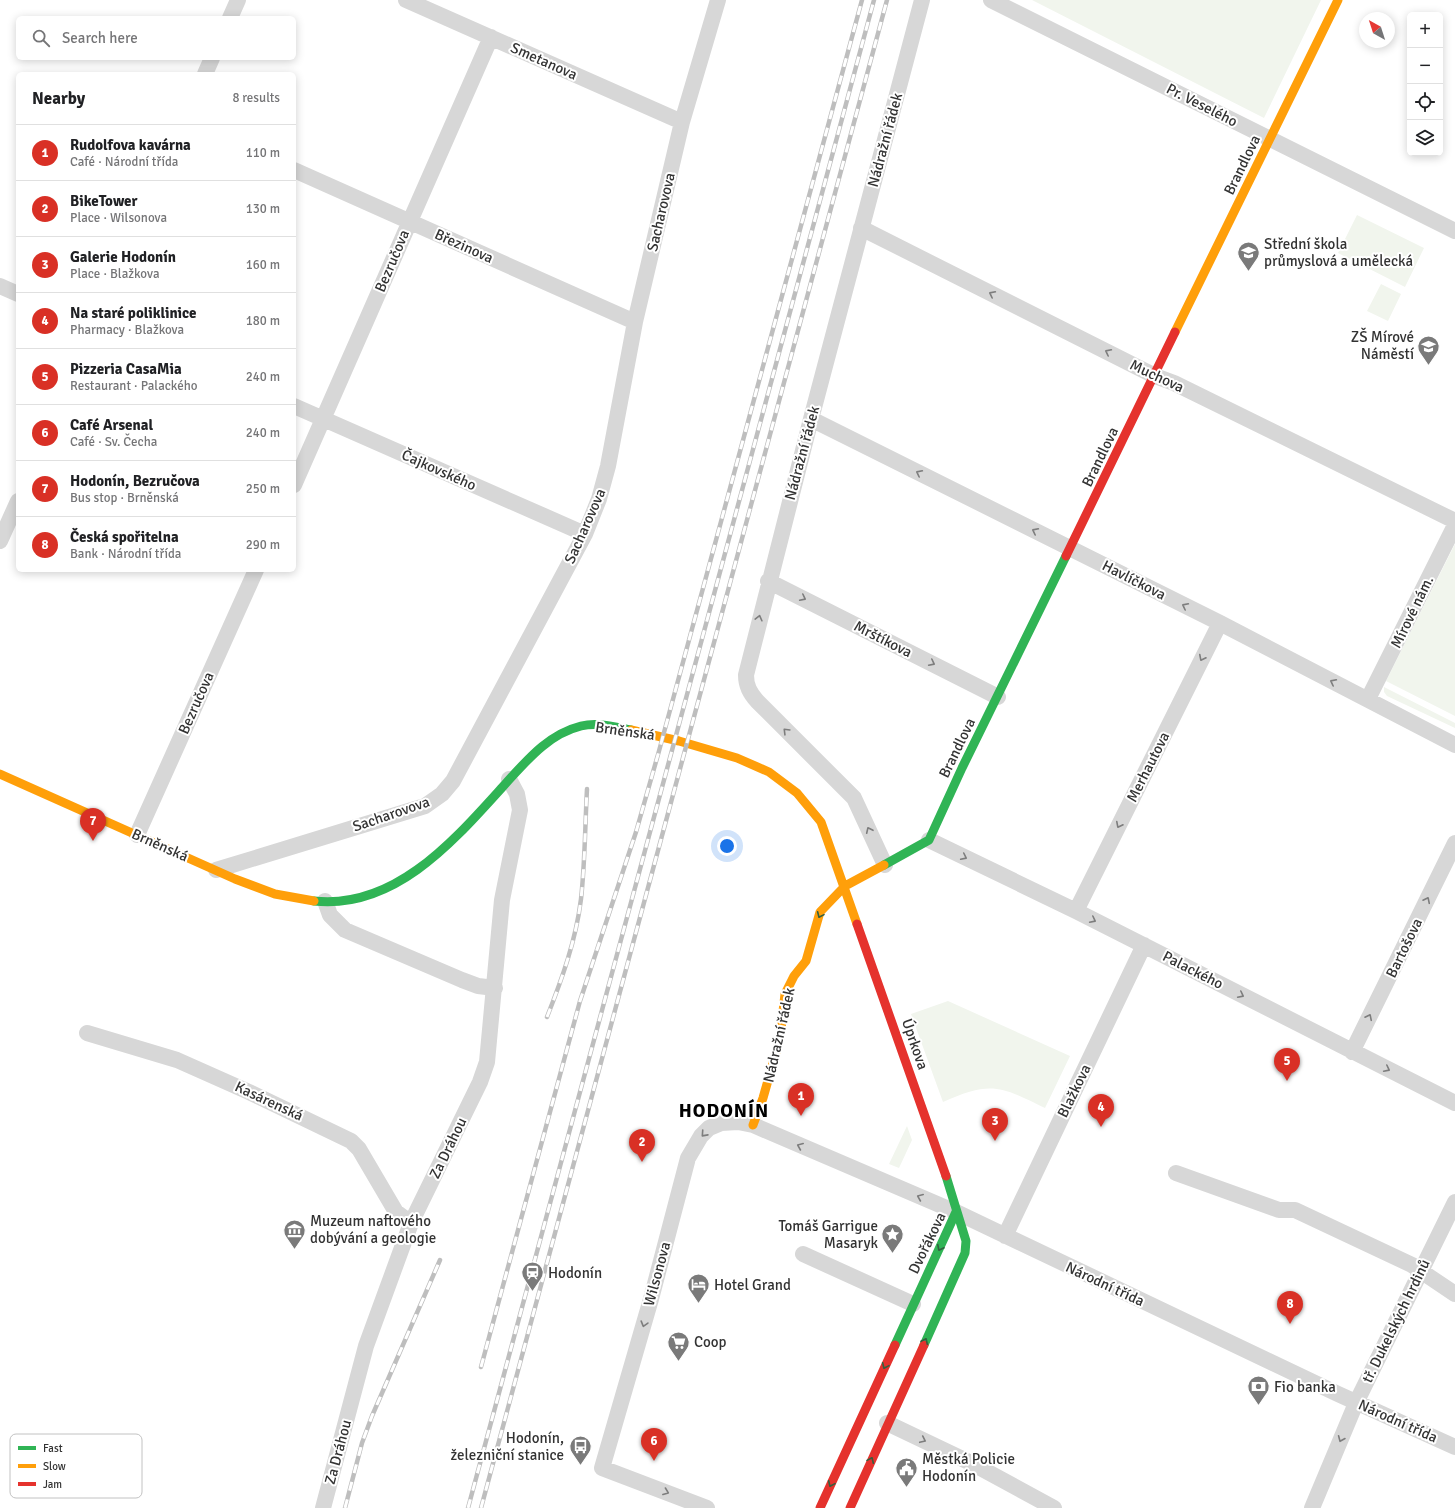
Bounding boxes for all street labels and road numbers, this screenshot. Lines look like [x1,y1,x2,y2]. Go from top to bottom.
street label: Smetanova [508,38,580,84]
street label: Pr. Veselého [1164,79,1241,131]
street label: Nádražní řádek [864,90,906,189]
street label: Brandlova [1220,132,1264,198]
street label: Sacharovova [643,171,679,253]
street label: Březinova [432,225,496,267]
street label: Bezručova [371,227,413,295]
street label: Muchova [1127,356,1187,396]
street label: Nádražní řádek [781,403,823,502]
street label: Brandlova [1078,424,1122,490]
street label: Čajkovského [399,445,480,495]
street label: Sacharovova [560,486,610,566]
street label: Havlíčkova [1099,556,1169,604]
street label: Mírové nám. [1387,573,1437,651]
street label: Mrštíkova [851,617,915,661]
street label: Bezručova [174,669,218,737]
street label: Brandlova [935,715,979,781]
street label: Brněnská [594,718,656,744]
street label: Merhautova [1123,729,1173,805]
street label: Sacharovova [350,792,432,836]
street label: Brněnská [129,825,191,865]
street label: Bartošova [1382,915,1426,981]
street label: Palackého [1160,947,1226,993]
street label: Nádražní řádek [759,985,799,1084]
street label: Úprkova [898,1016,933,1072]
street label: Blažkova [1053,1061,1095,1121]
street label: Kasárenská [232,1077,306,1125]
street label: Za Dráhou [425,1114,471,1182]
street label: Dvořákova [904,1209,950,1277]
street label: Wilsonova [640,1240,674,1308]
street label: tř. Dukelských hrdinů [1358,1256,1434,1386]
street label: Národní třída [1063,1258,1147,1310]
street label: Národní třída [1356,1395,1440,1447]
street label: Za Dráhou [321,1418,355,1486]

